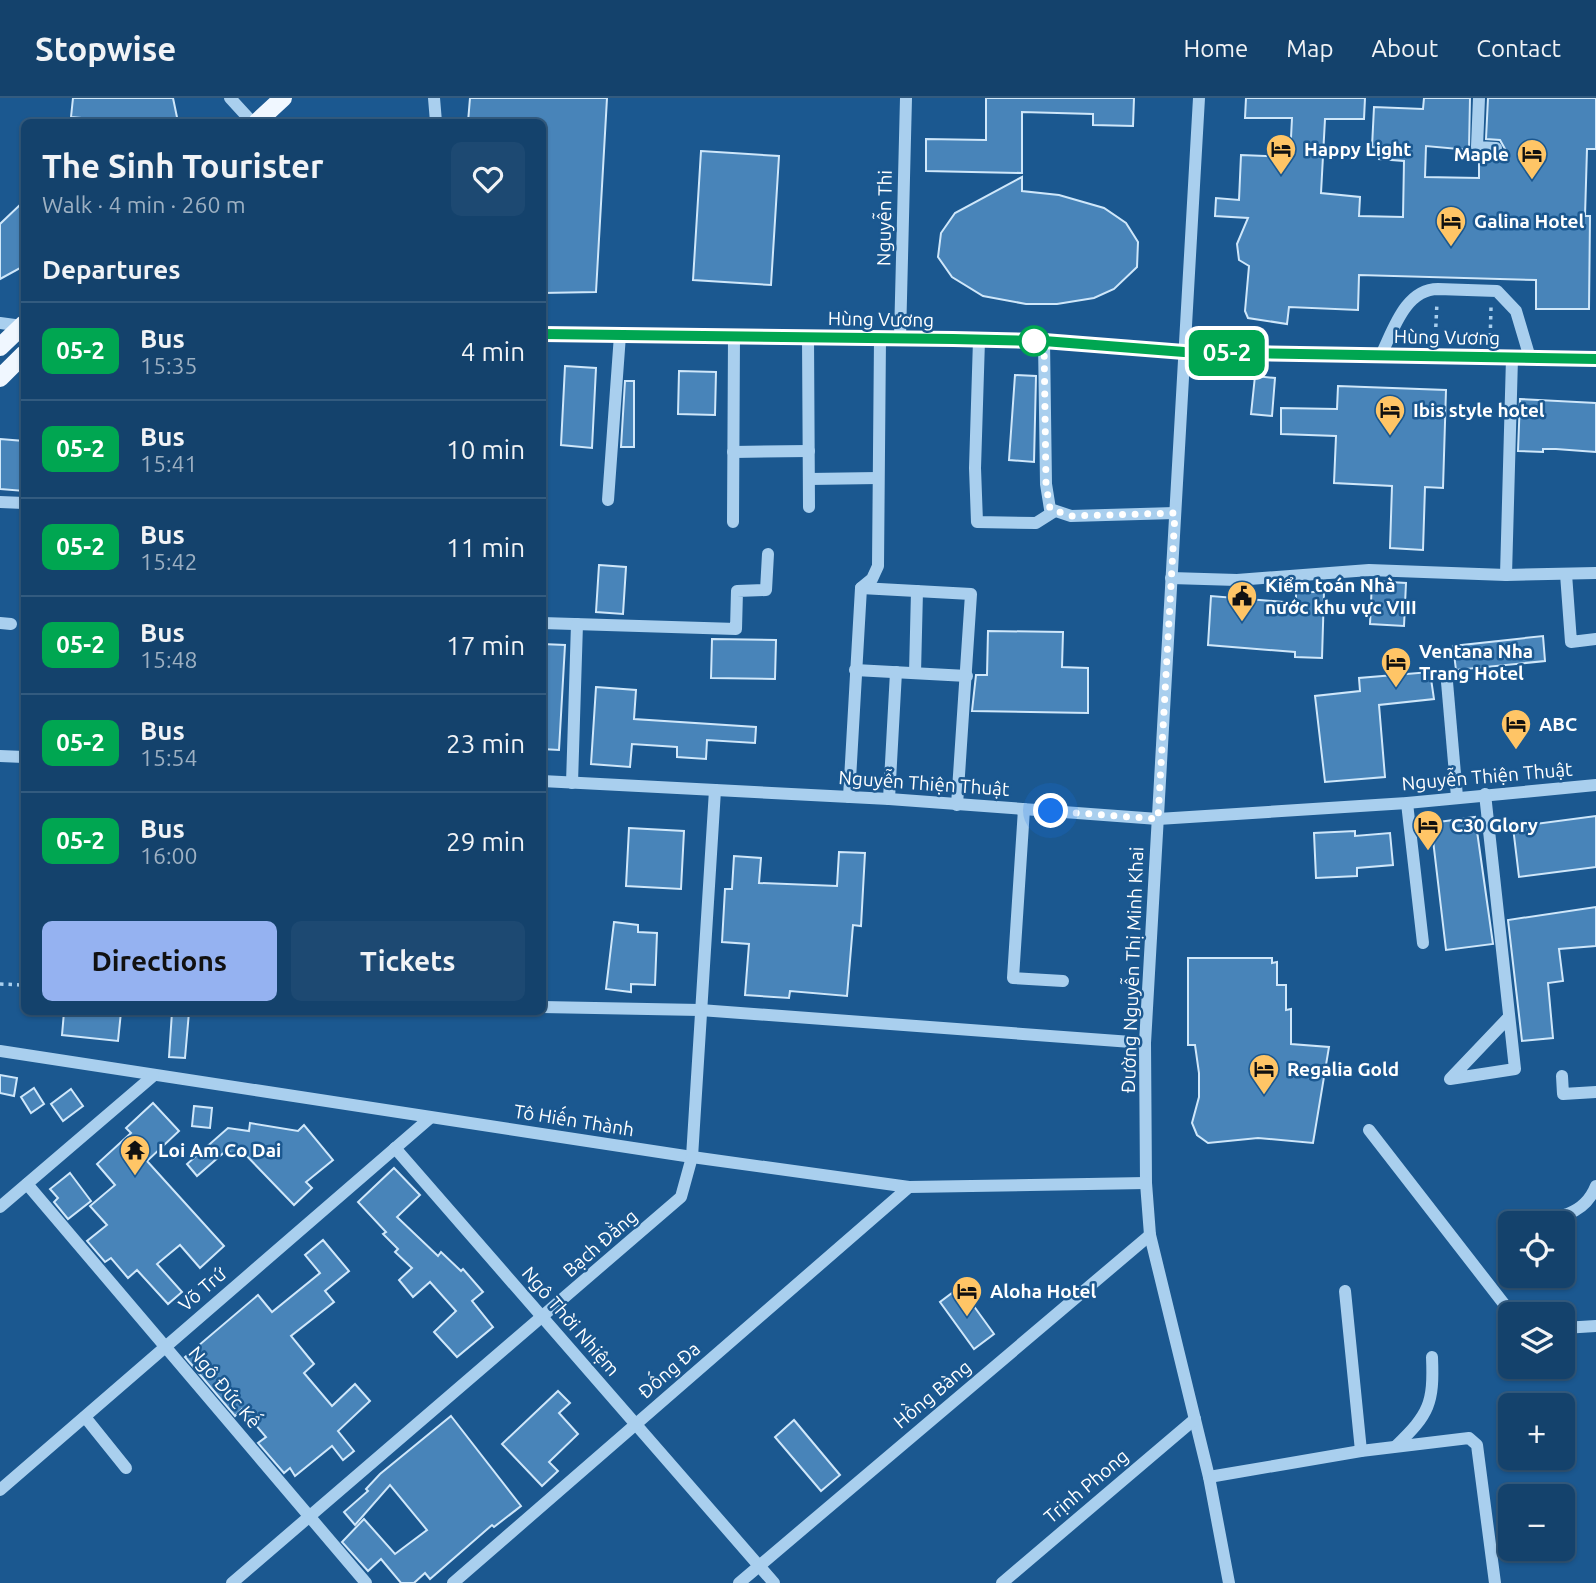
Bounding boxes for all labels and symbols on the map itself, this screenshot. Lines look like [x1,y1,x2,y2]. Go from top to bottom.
hotel icon: Happy Light [1264,132,1298,176]
hotel icon: Maple [1515,137,1549,181]
place label: Happy Light [1304,138,1411,160]
place label: Maple [1454,143,1509,165]
street label: Nguyễn Thi [870,170,896,266]
hotel icon: Galina Hotel [1434,204,1468,248]
place label: Galina Hotel [1474,210,1584,232]
street label: Hùng Vương [828,307,934,331]
street label: Hùng Vương [1394,325,1500,349]
unlabelled marker [1019,326,1049,356]
line badge: 05-2 [1178,330,1276,376]
hotel icon: Ibis style hotel [1373,393,1407,437]
place label: Ibis style hotel [1413,399,1545,421]
place label: Kiểm toán Nhà nước khu vực VIII [1265,574,1417,618]
public building icon: Kiểm toán Nhà nước khu vực VIII [1225,579,1259,623]
place label: Ventana Nha Trang Hotel [1419,640,1533,684]
hotel icon: Ventana Nha Trang Hotel [1379,645,1413,689]
hotel icon: ABC [1499,707,1533,751]
place label: ABC [1539,713,1577,735]
street label: Nguyễn Thiện Thuật [1401,756,1574,794]
street label: Nguyễn Thiện Thuật [838,764,1011,800]
your location [1033,793,1068,828]
hotel icon: C30 Glory [1411,808,1445,852]
place label: C30 Glory [1451,814,1538,836]
street label: Đường Nguyễn Thị Minh Khai [1115,846,1147,1094]
hotel icon: Regalia Gold [1247,1052,1281,1096]
place label: Regalia Gold [1287,1058,1399,1080]
street label: Tô Hiến Thành [512,1098,636,1140]
temple icon: Loi Am Co Dai [118,1133,152,1177]
place label: Loi Am Co Dai [158,1139,281,1161]
street label: Bạch Đằng [558,1204,642,1281]
street label: Võ Trứ [174,1262,231,1315]
street label: Ngô Thời Nhiệm [518,1262,624,1380]
hotel icon: Aloha Hotel [950,1274,984,1318]
place label: Aloha Hotel [990,1280,1097,1302]
street label: Đống Đa [633,1336,704,1403]
street label: Ngô Đức Kế [184,1341,267,1432]
street label: Hồng Bàng [888,1354,975,1433]
street label: Trịnh Phong [1040,1445,1132,1527]

